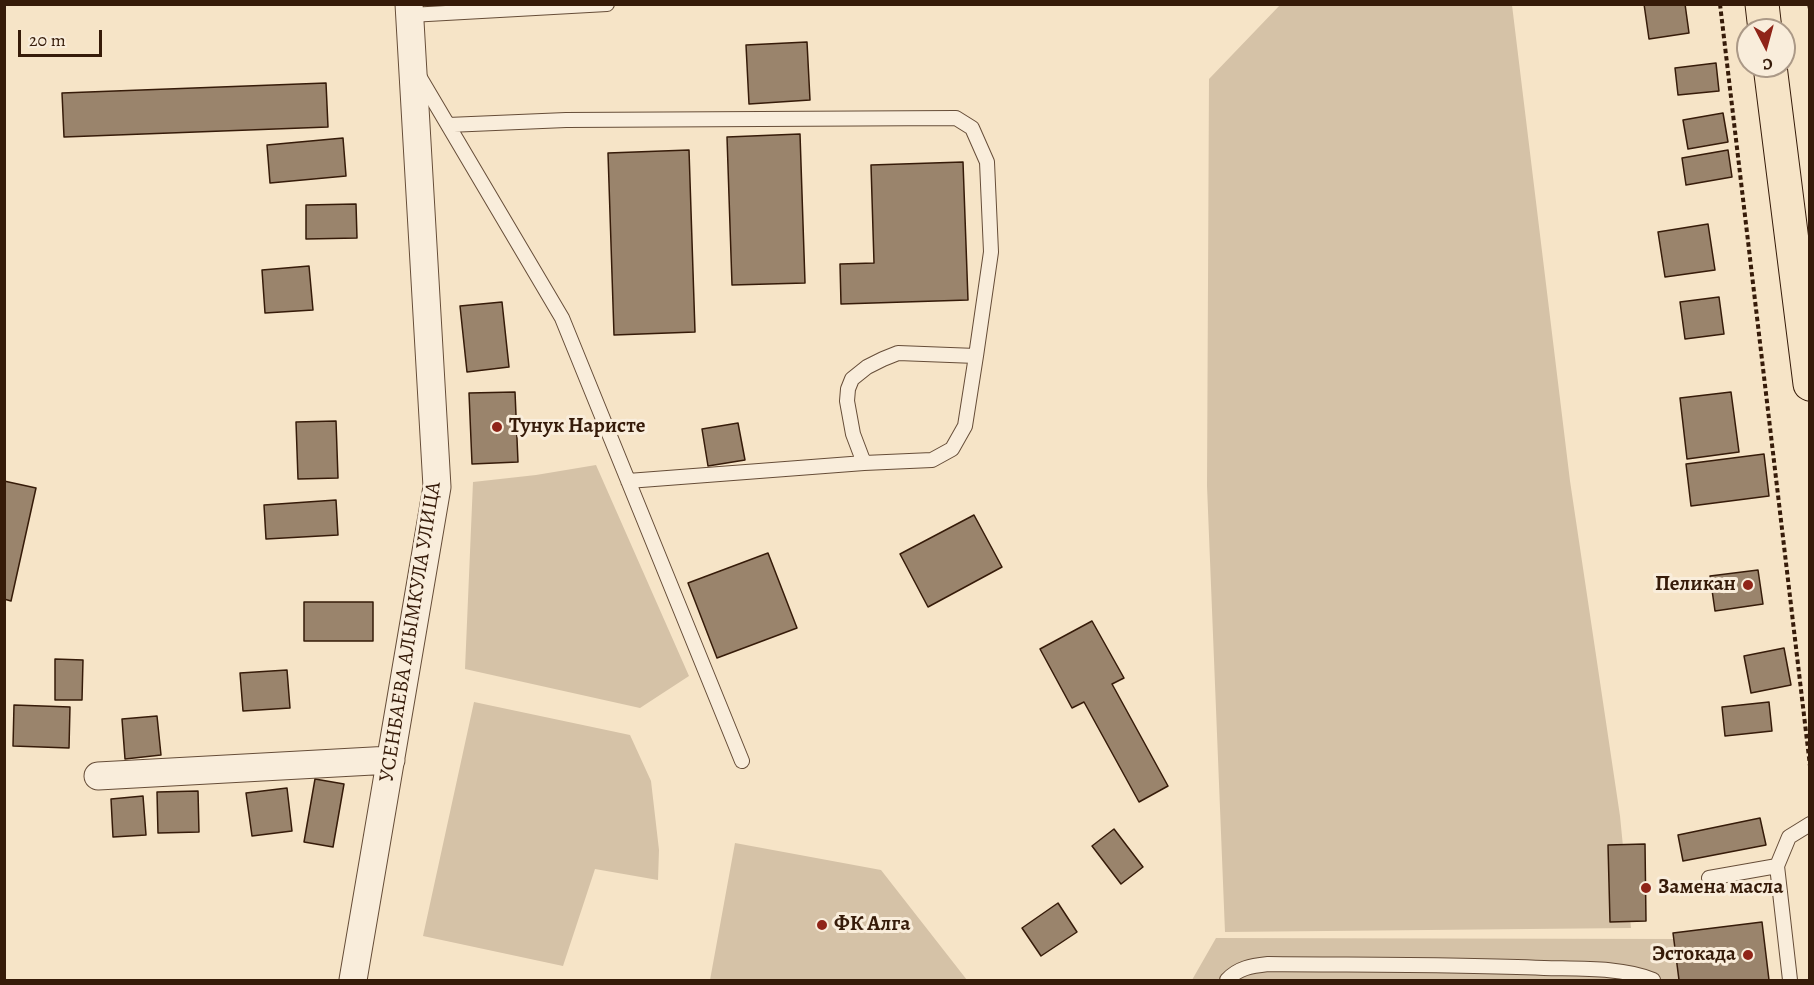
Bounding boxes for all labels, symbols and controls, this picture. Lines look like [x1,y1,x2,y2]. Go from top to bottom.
scale bar [21,18,105,56]
north arrow [1736,18,1796,78]
text: 20 m [29,28,66,52]
text: С [1762,52,1774,75]
place label: Тунук Наристе [509,414,645,440]
marker: Тунук Наристе [490,420,504,434]
street label: УСЕНБАЕВА АЛЫМКУЛА УЛИЦА [375,480,447,784]
place label: Пеликан [1655,572,1736,598]
marker: Пеликан [1741,578,1755,592]
place label: Замена масла [1658,875,1783,901]
marker: Замена масла [1639,881,1653,895]
place label: ФК Алга [834,912,910,938]
marker: ФК Алга [815,918,829,932]
place label: Эстокада [1652,942,1736,968]
marker: Эстокада [1741,948,1755,962]

